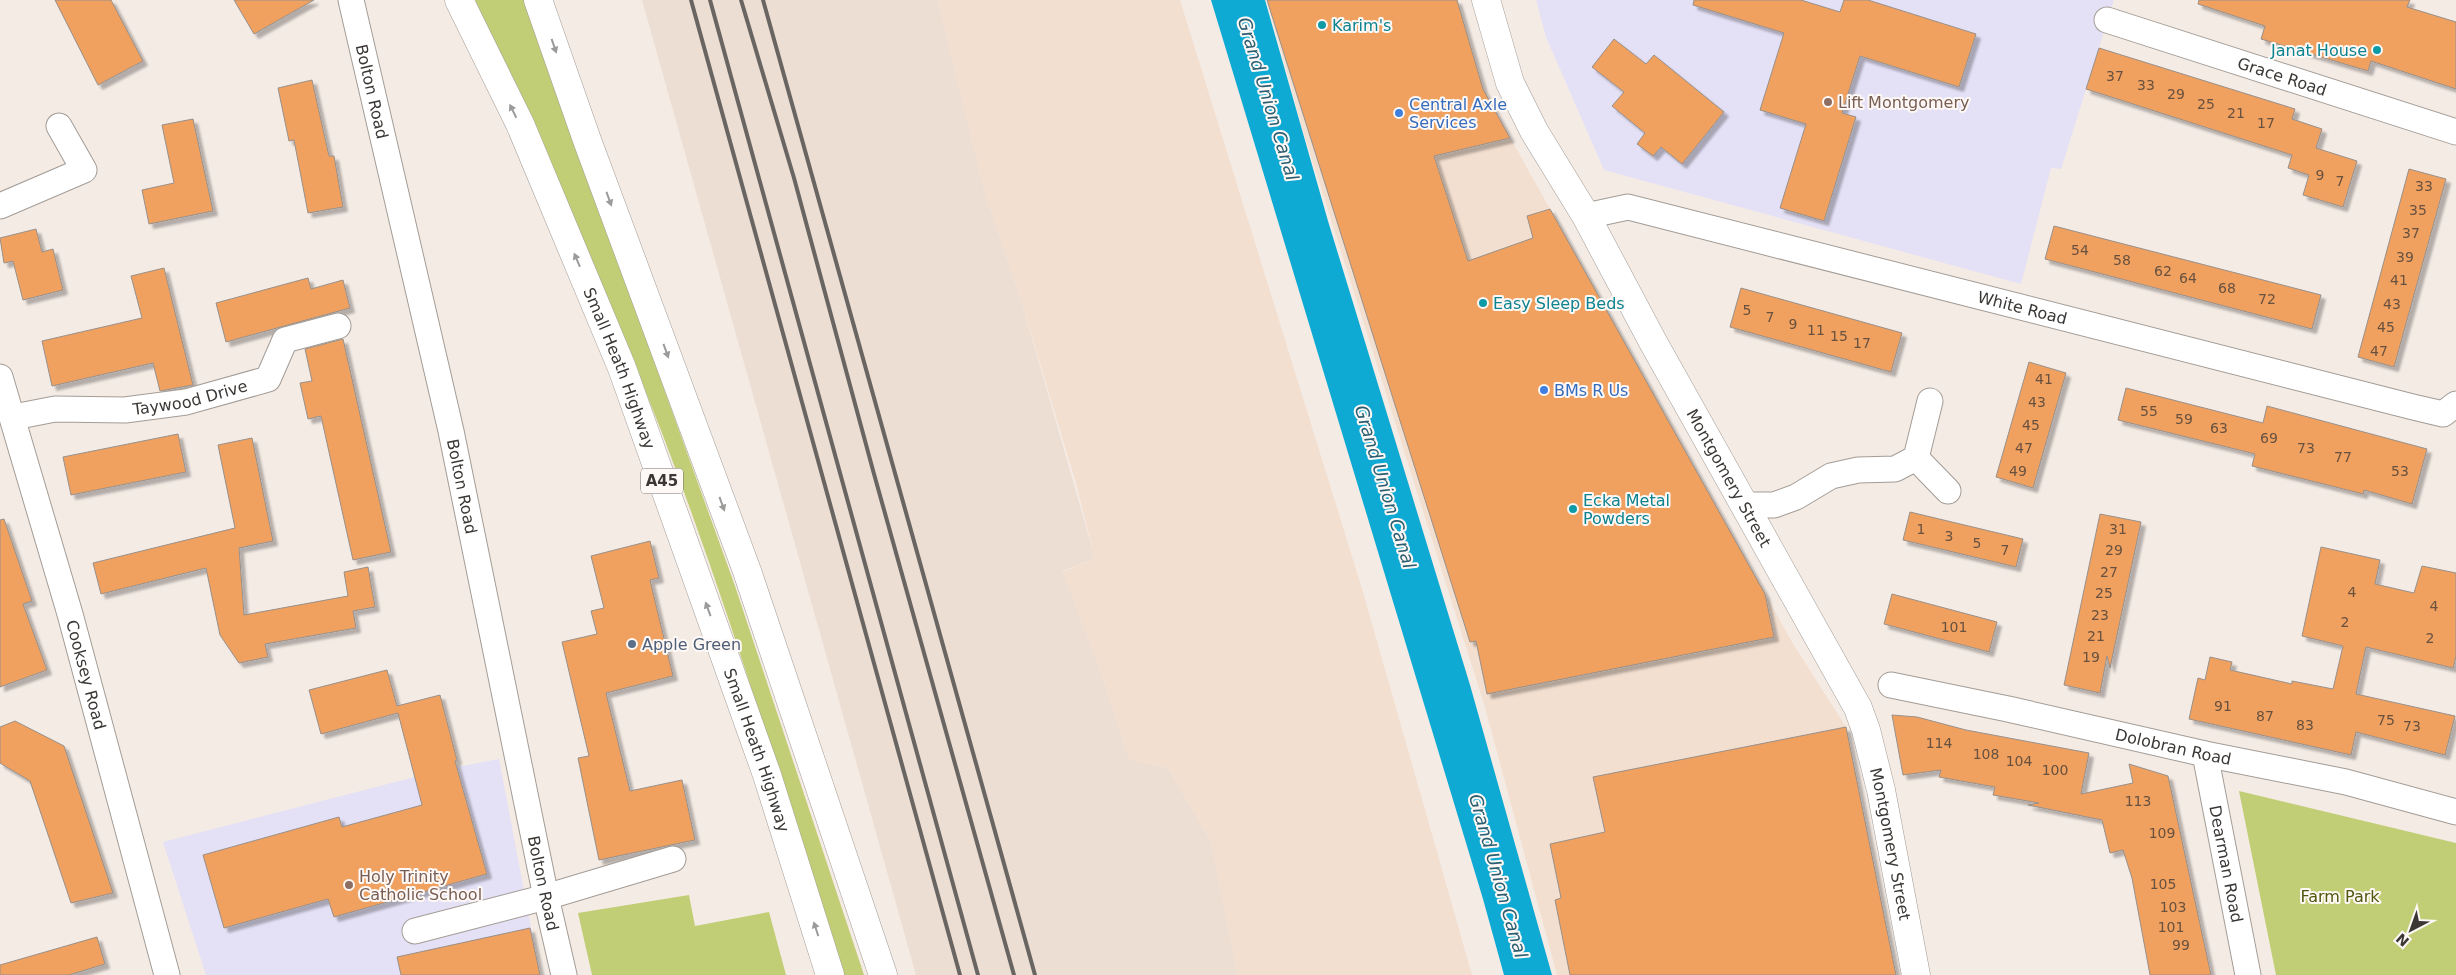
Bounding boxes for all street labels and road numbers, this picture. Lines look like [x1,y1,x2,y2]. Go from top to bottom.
street label: Bolton Road [352,42,392,141]
street label: Grace Road [2235,53,2329,100]
street label: Small Heath Highway [579,285,659,452]
street label: White Road [1975,287,2069,329]
street label: Taywood Drive [130,376,250,419]
street label: Montgomery Street [1682,406,1775,550]
street label: Bolton Road [443,437,481,536]
road number: A45 [641,468,683,494]
street label: Cooksey Road [62,618,110,732]
street label: Small Heath Highway [720,666,793,835]
street label: Dolobran Road [2113,725,2233,769]
street label: Montgomery Street [1866,766,1914,922]
street label: Dearman Road [2205,804,2247,924]
street label: Bolton Road [524,834,562,933]

